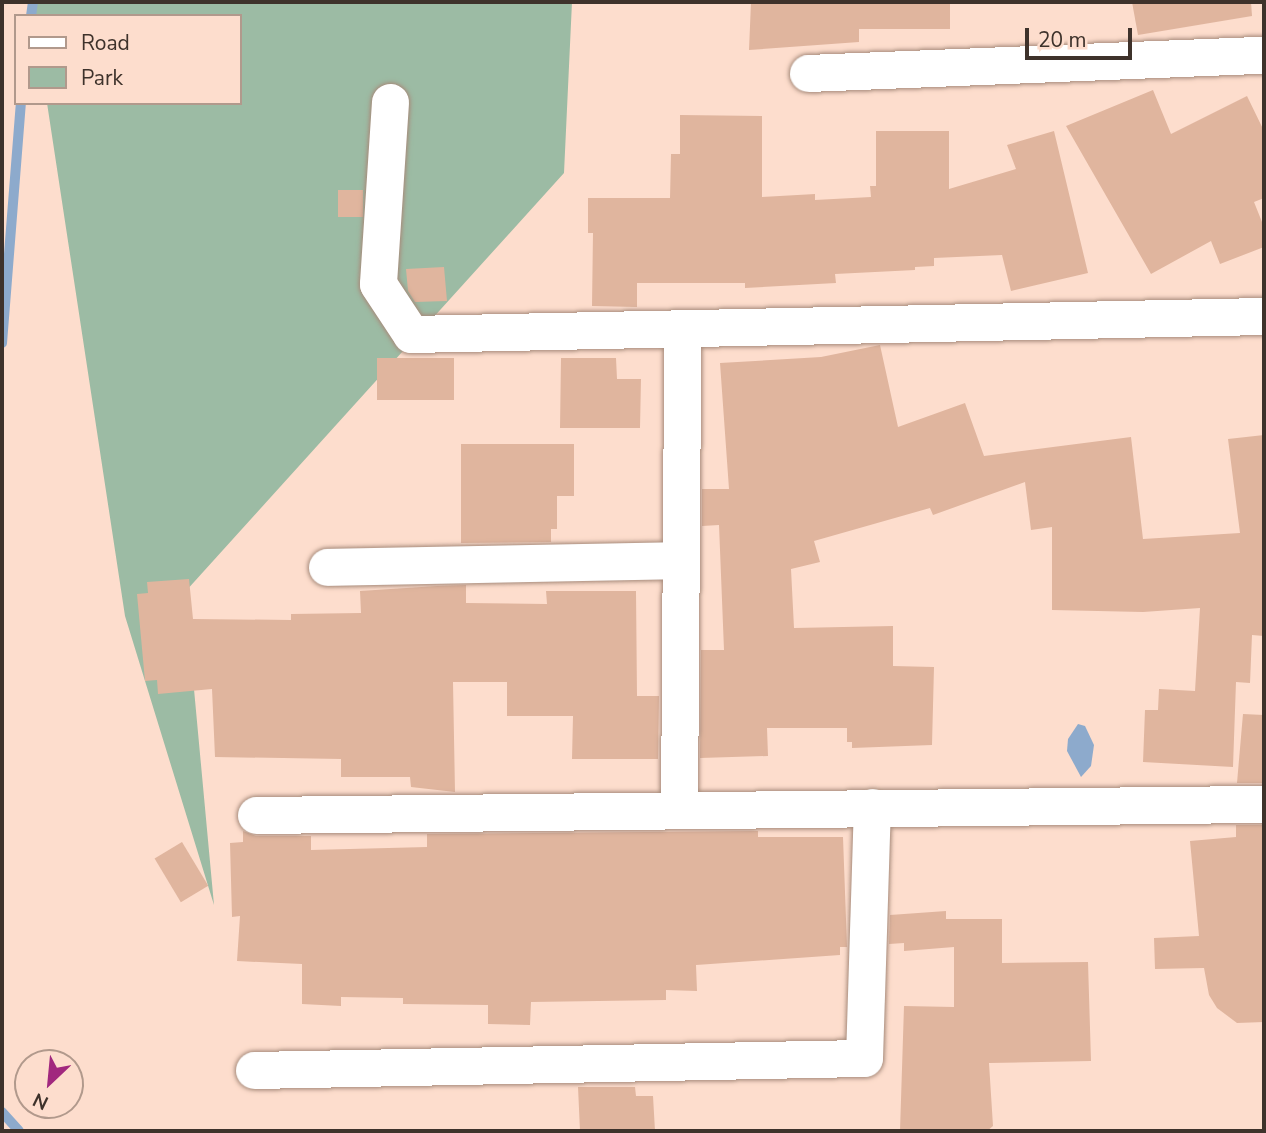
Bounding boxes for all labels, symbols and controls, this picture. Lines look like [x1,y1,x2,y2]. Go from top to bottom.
legend [14,14,242,105]
scale bar [1028,14,1135,58]
text: 20 m [1038,26,1087,54]
text: Road [81,29,130,57]
text: Park [81,64,123,92]
north arrow [14,1049,84,1119]
text: N [29,1086,53,1116]

